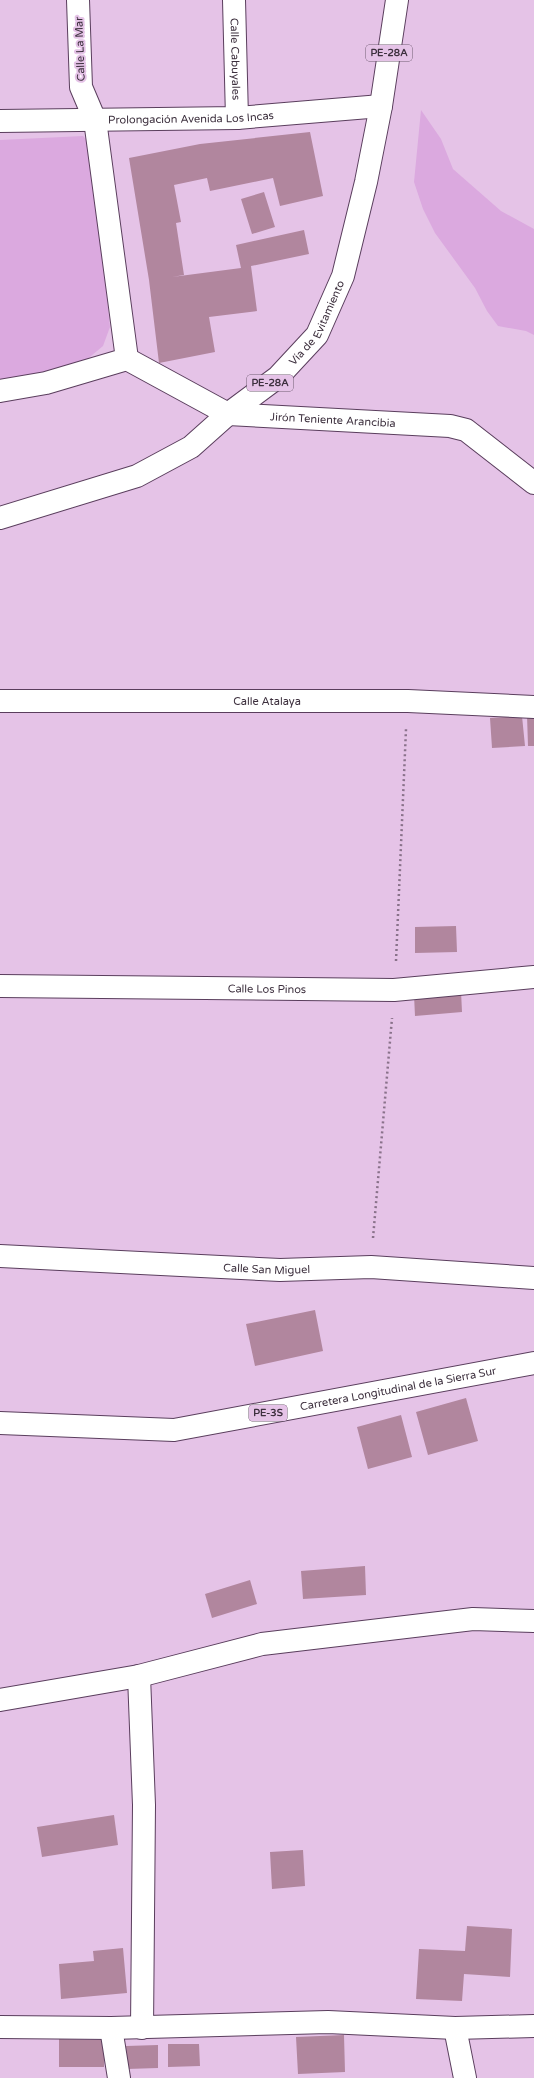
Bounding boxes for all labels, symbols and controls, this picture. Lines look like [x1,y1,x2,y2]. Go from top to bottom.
street label: Calle La Mar [72,16,88,82]
street label: Calle Cabuyales [228,18,243,100]
road number: PE-28A [366,45,412,61]
street label: Prolongación Avenida Los Incas [108,108,274,126]
street label: Vía de Evitamiento [286,278,347,368]
road number: PE-28A [247,375,293,391]
street label: Jirón Teniente Arancibia [270,410,396,430]
street label: Calle Atalaya [233,695,301,708]
street label: Calle Los Pinos [228,982,306,996]
street label: Calle San Miguel [223,1261,310,1277]
street label: Carretera Longitudinal de la Sierra Sur [299,1364,498,1413]
road number: PE-3S [249,1405,287,1421]

